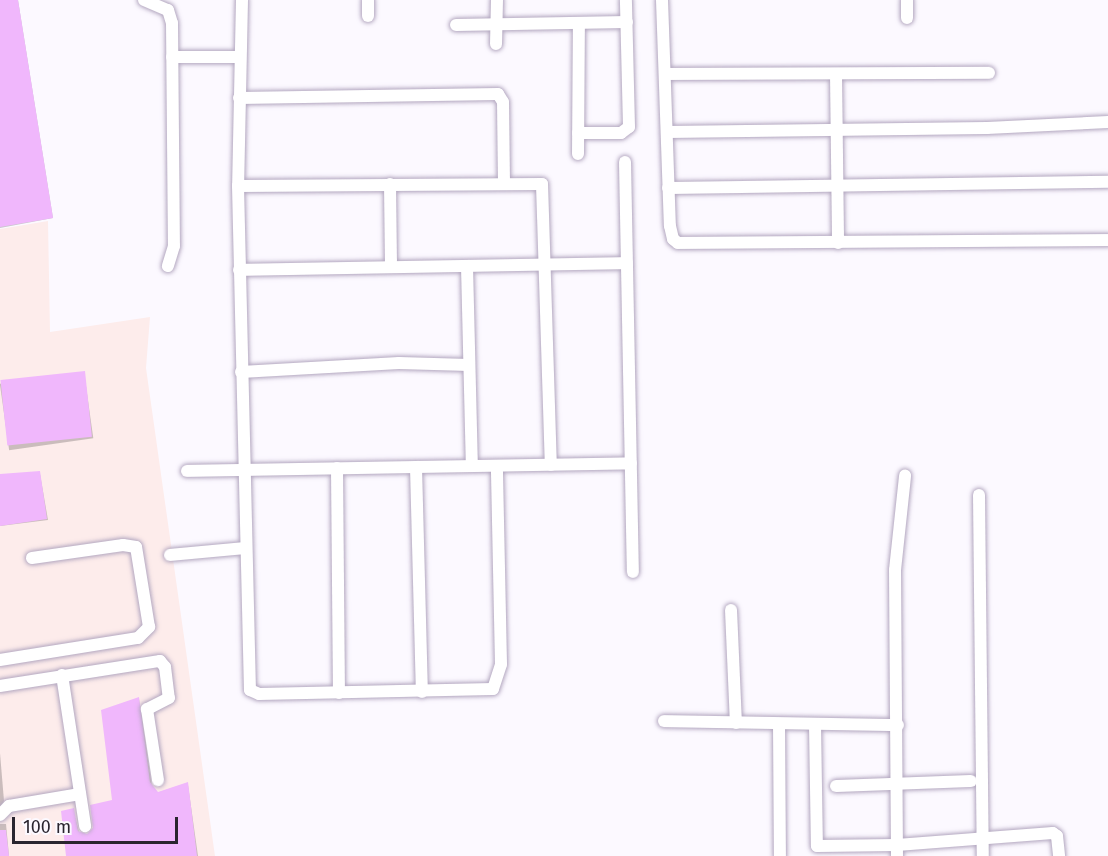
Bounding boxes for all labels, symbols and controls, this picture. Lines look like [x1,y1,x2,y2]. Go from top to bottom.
scale bar [15,805,182,843]
text: 100 m [23,816,71,838]

